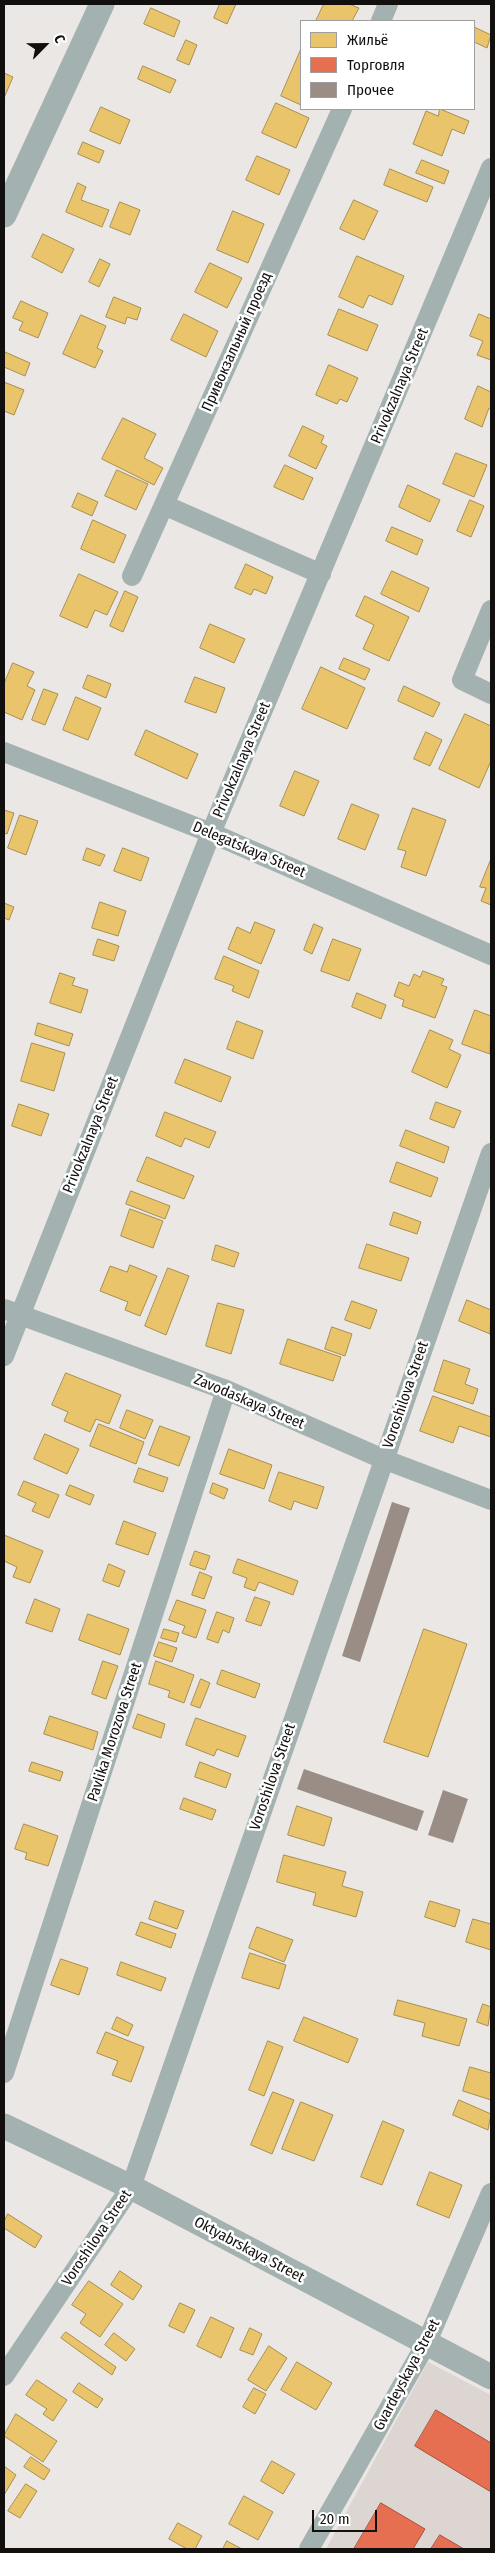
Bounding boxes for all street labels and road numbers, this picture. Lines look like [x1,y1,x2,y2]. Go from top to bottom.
street label: Привокзальный проезд [198,270,276,414]
street label: Privokzalnaya Street [367,325,433,447]
street label: Privokzalnaya Street [209,699,275,821]
street label: Delegatskaya Street [190,818,308,882]
street label: Privokzalnaya Street [59,1074,123,1196]
street label: Voroshilova Street [379,1339,433,1451]
street label: Zavodaskaya Street [191,1371,307,1433]
street label: Pavlika Morozova Street [84,1660,146,1804]
street label: Voroshilova Street [246,1721,300,1833]
street label: Voroshilova Street [58,2187,136,2289]
street label: Oktyabrskaya Street [191,2213,307,2287]
street label: Gvardeyskaya Street [370,2316,444,2434]

